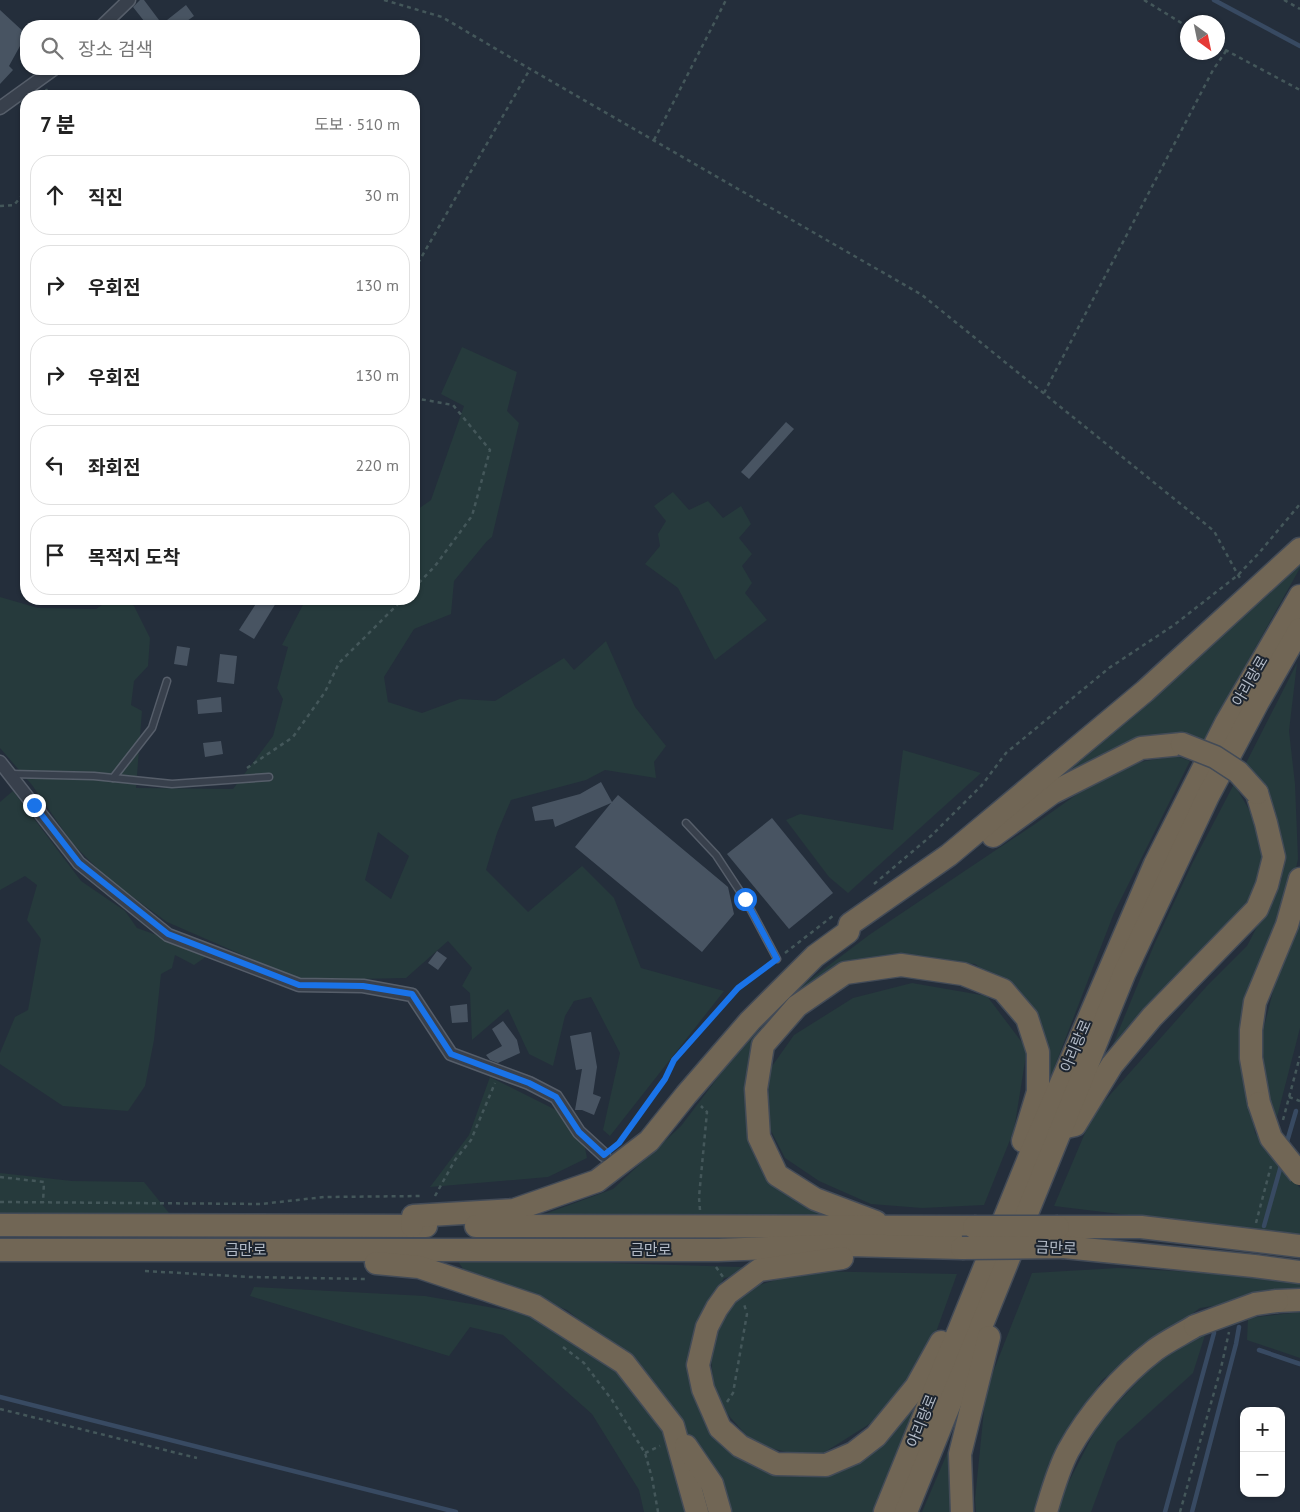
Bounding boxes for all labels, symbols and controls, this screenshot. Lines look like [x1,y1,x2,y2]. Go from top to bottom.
north arrow [1180,15,1225,60]
search box [20,20,420,75]
icon: search [38,34,66,62]
text: 장소 검색 [78,37,153,61]
text: 7 분 [40,111,75,138]
text: 도보 · 510 m [314,114,400,134]
icon: ahead [41,181,69,209]
text: 직진 [88,185,123,209]
text: 30 m [364,185,399,205]
icon: right [41,271,69,299]
text: 우회전 [88,275,140,299]
text: 130 m [356,275,399,295]
icon: right [41,361,69,389]
text: 우회전 [88,365,140,389]
text: 130 m [356,365,399,385]
icon: left [41,451,69,479]
text: 좌회전 [88,455,140,479]
text: 220 m [356,455,399,475]
icon: arrive [41,541,69,569]
text: 목적지 도착 [88,545,180,569]
street label: 아리랑로 [1228,652,1272,709]
route end [23,794,46,817]
route start [734,888,757,911]
street label: 아리랑로 [1056,1017,1095,1075]
street label: 금만로 [1035,1237,1077,1258]
street label: 금만로 [225,1240,267,1259]
street label: 금만로 [630,1240,672,1259]
street label: 아리랑로 [902,1392,941,1450]
map controls [1240,1407,1285,1497]
button: + [1240,1407,1285,1452]
button: − [1240,1452,1285,1497]

